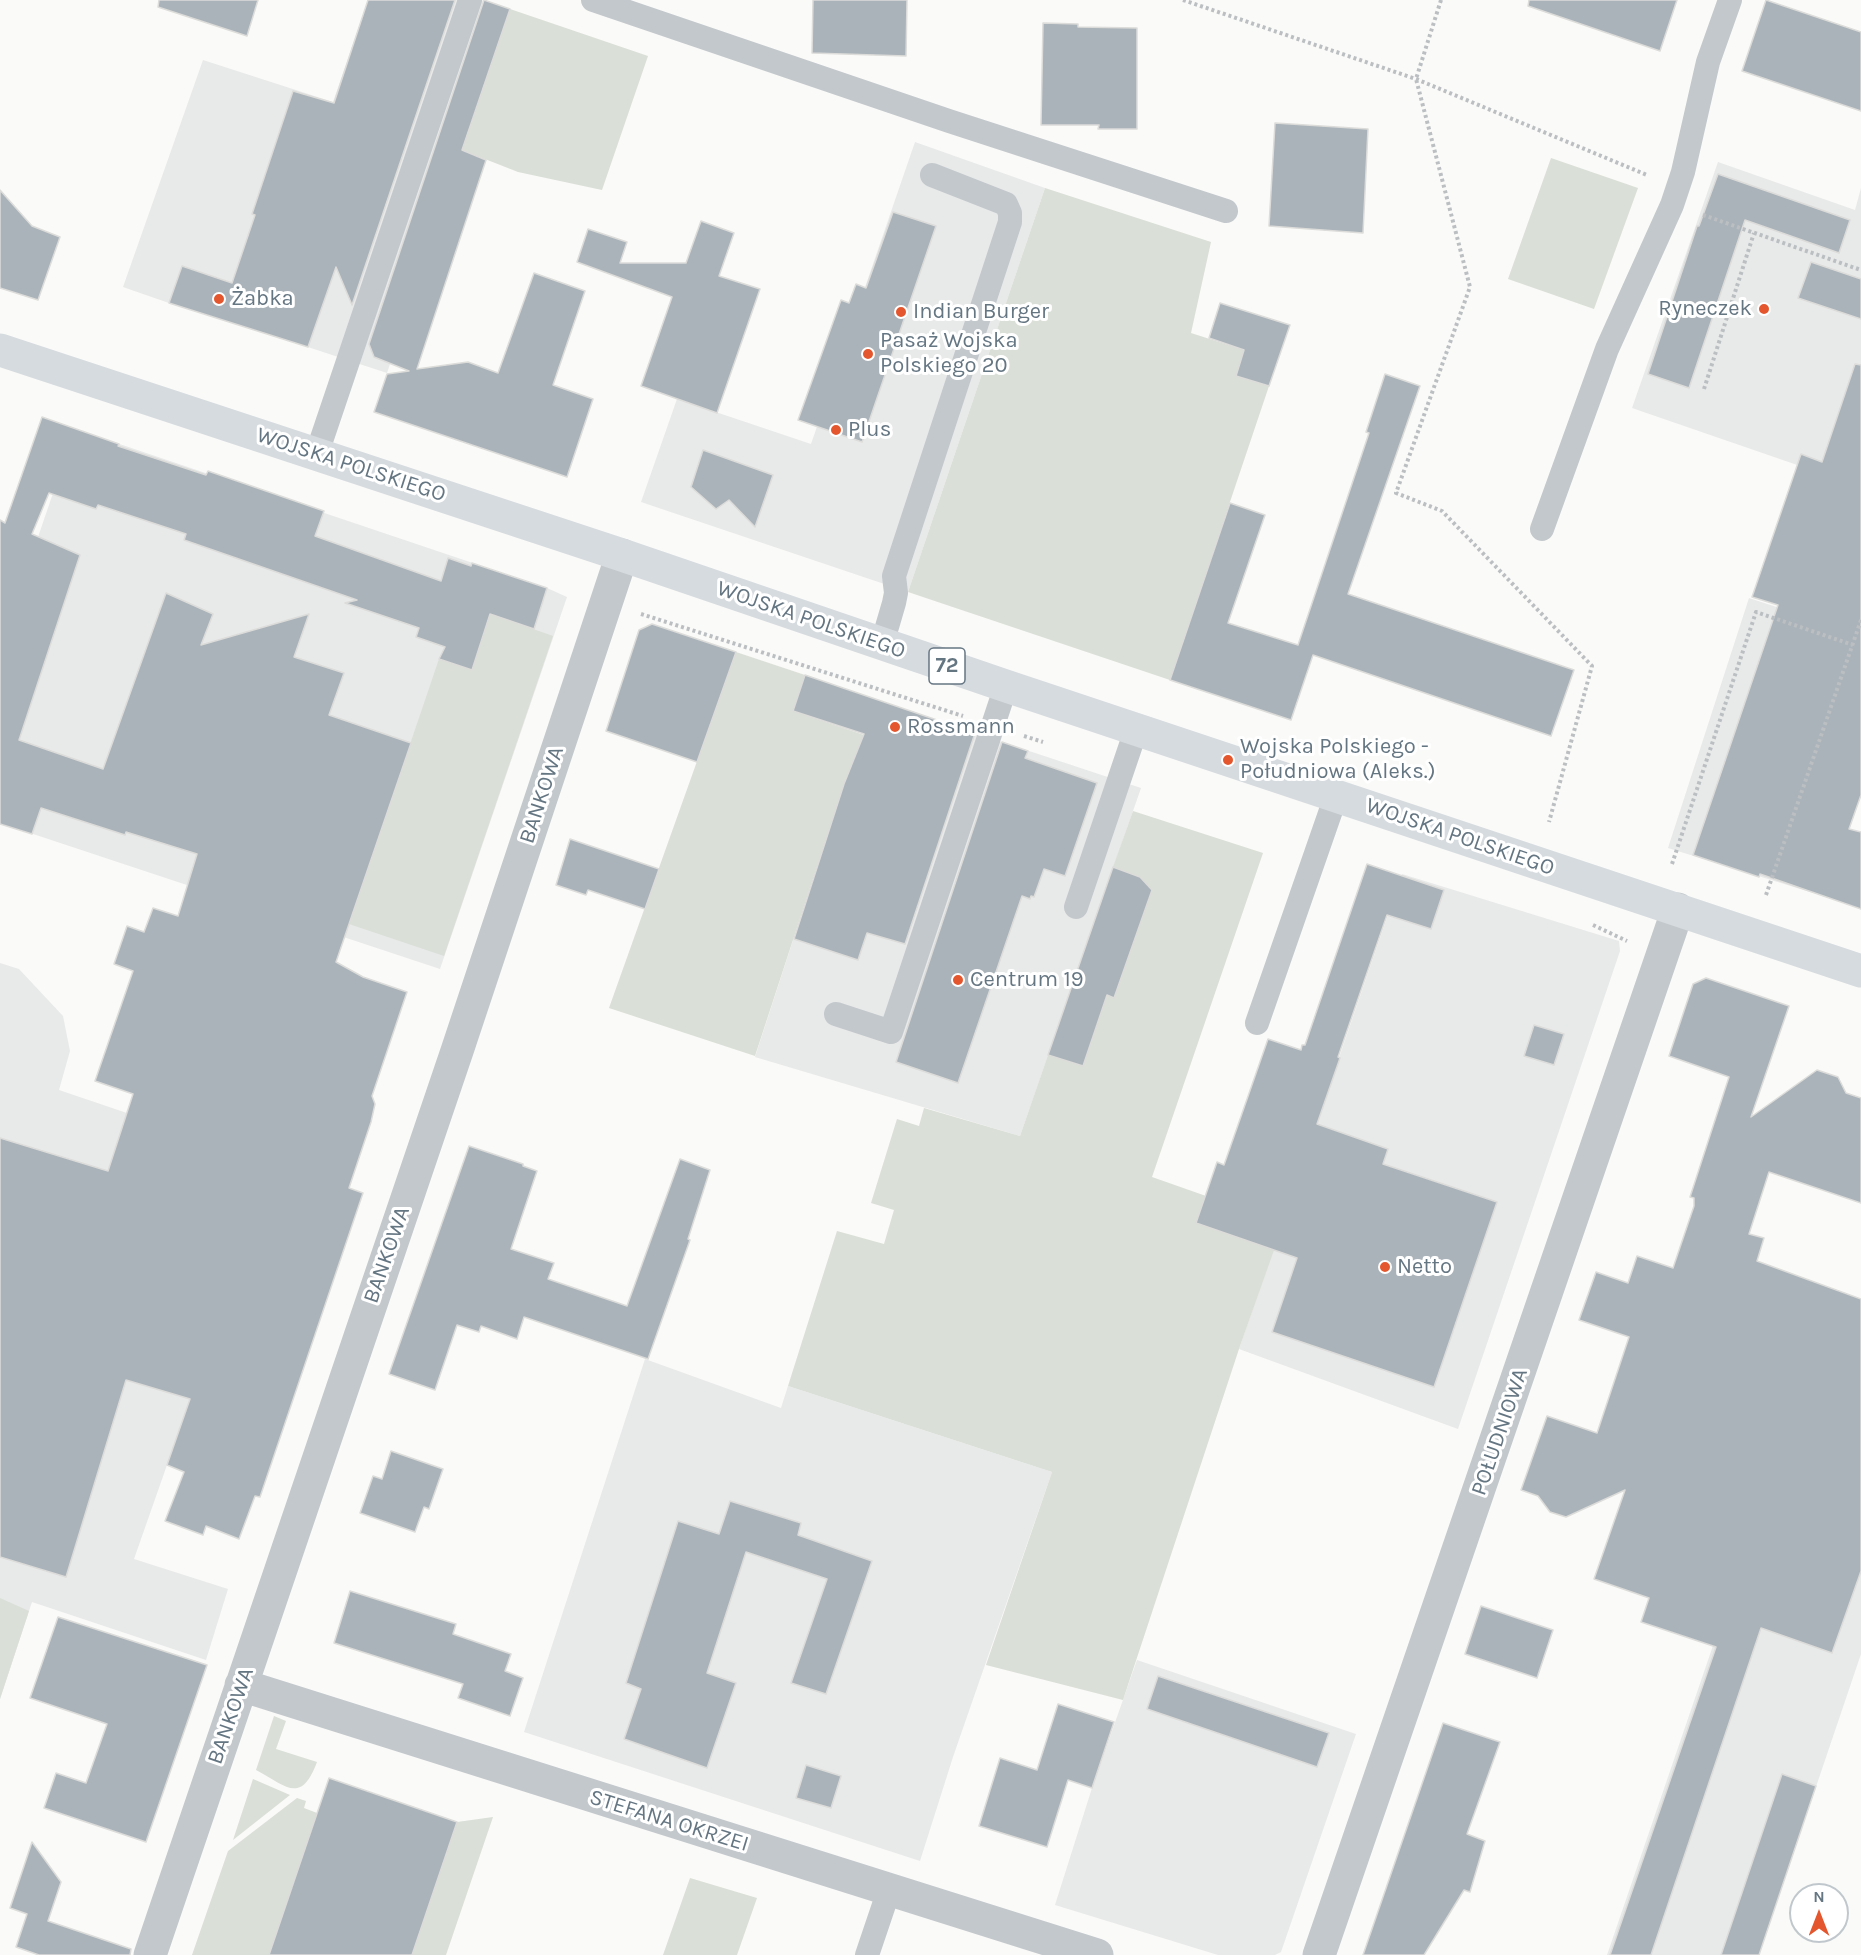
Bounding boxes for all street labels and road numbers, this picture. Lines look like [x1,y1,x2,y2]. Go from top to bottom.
street label: WOJSKA POLSKIEGO [253,422,449,508]
street label: WOJSKA POLSKIEGO [713,575,909,665]
road number: 72 [929,648,965,684]
street label: BANKOWA [514,743,570,847]
street label: WOJSKA POLSKIEGO [1362,792,1558,882]
street label: BANKOWA [358,1203,416,1307]
street label: POŁUDNIOWA [1466,1365,1534,1499]
street label: BANKOWA [202,1664,260,1768]
street label: STEFANA OKRZEI [586,1784,752,1858]

